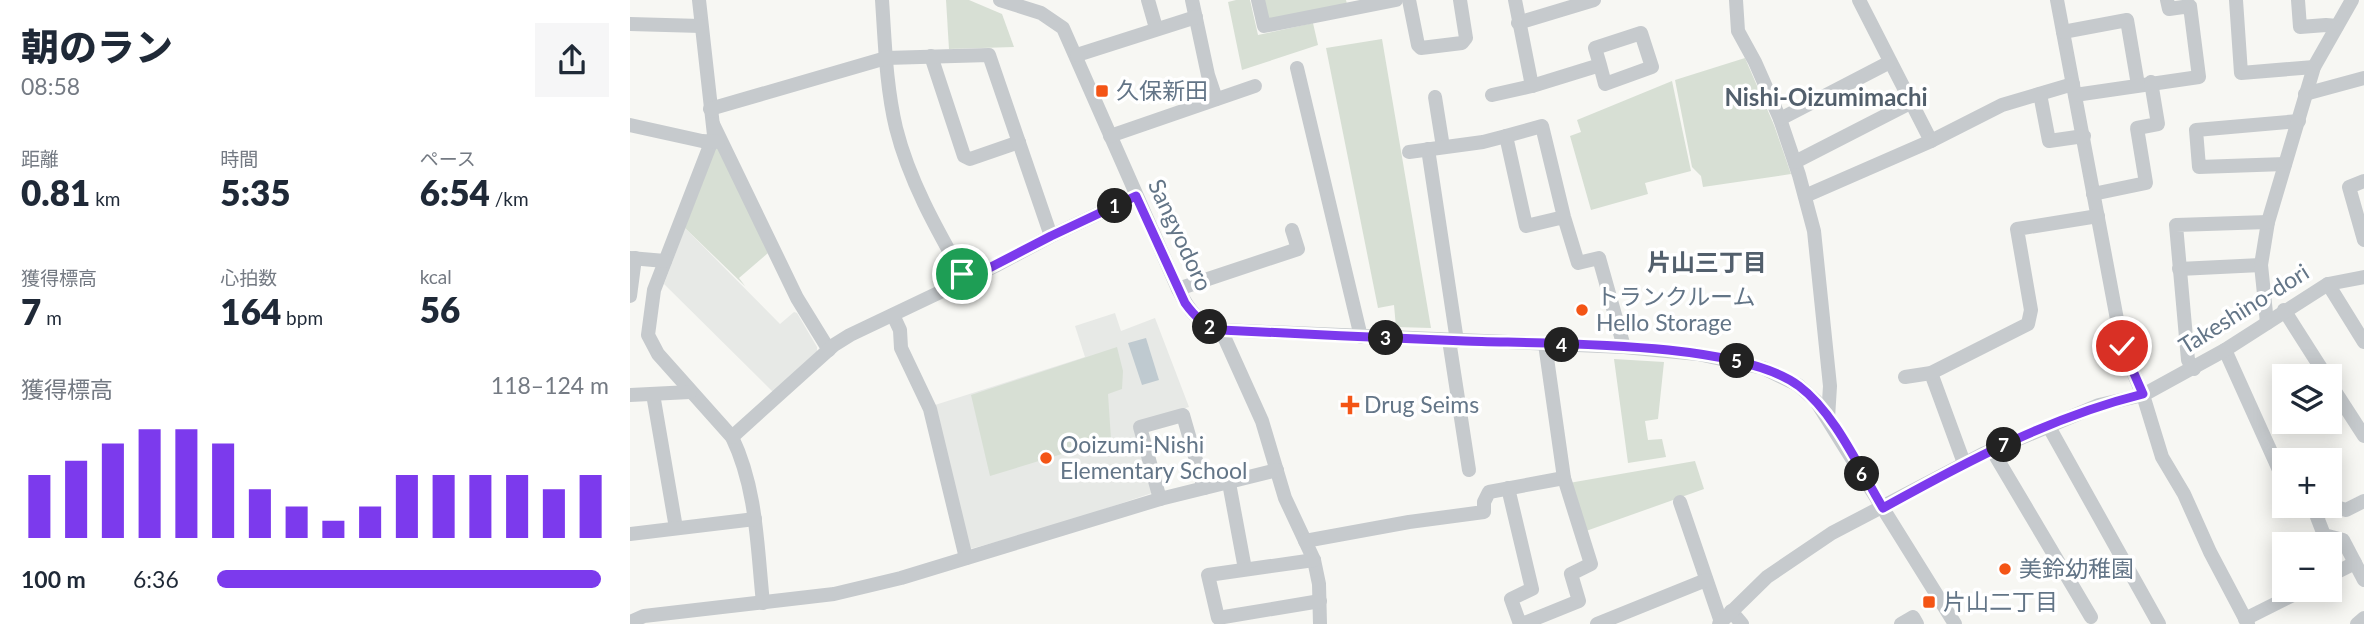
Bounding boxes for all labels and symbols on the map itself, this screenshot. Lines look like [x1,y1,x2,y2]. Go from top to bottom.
place label: 久保新田 [1116,76,1208,104]
district label: Nishi-Oizumimachi [1724,82,1928,111]
marker: 久保新田 [1094,83,1110,99]
street label: Sangyodoro [1143,174,1219,295]
pin: 1 [1098,188,1133,224]
pin [932,244,992,304]
district label: 片山三丁目 [1647,247,1767,276]
street label: Takeshino-dori [2173,257,2314,359]
place label: トランクルーム Hello Storage [1596,282,1756,336]
marker: トランクルーム Hello Storage [1574,302,1590,318]
pin: 2 [1192,310,1228,344]
pin [2092,316,2152,376]
pin: 3 [1368,320,1404,356]
pin: 4 [1544,328,1580,362]
pin: 5 [1720,344,1754,378]
place label: Drug Seims [1364,390,1479,418]
marker: Drug Seims [1342,397,1358,413]
pin: 7 [1986,428,2022,462]
place label: Ooizumi-Nishi Elementary School [1060,430,1247,484]
marker: Ooizumi-Nishi Elementary School [1038,450,1054,466]
pin: 6 [1844,456,1880,491]
place label: 美鈴幼稚園 [2019,554,2134,582]
marker: 美鈴幼稚園 [1997,561,2013,577]
place label: 片山二丁目 [1943,587,2058,615]
marker: 片山二丁目 [1921,594,1937,610]

